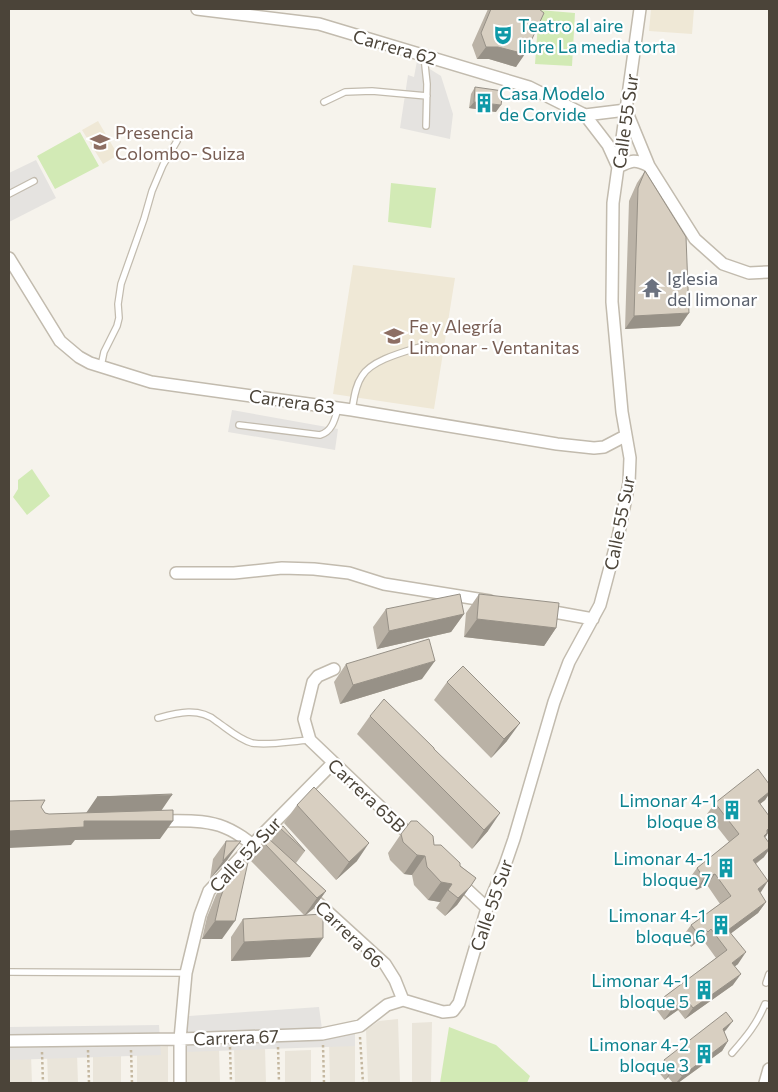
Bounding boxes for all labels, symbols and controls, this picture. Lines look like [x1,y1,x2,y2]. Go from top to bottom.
place label: Teatro al aire libre La media torta [518,14,676,57]
theatre icon: Teatro al aire libre La media torta [492,24,514,46]
street label: Carrera 62 [351,25,439,69]
street label: Calle 55 Sur [607,72,643,170]
place label: Casa Modelo de Corvide [499,82,605,125]
building icon: Casa Modelo de Corvide [473,92,495,114]
place label: Presencia Colombo- Suiza [115,121,245,164]
school or university icon: Presencia Colombo- Suiza [89,131,111,153]
place label: Iglesia del limonar [667,267,758,310]
temple icon: Iglesia del limonar [641,277,663,299]
place label: Fe y Alegría Limonar - Ventanitas [409,315,579,358]
school or university icon: Fe y Alegría Limonar - Ventanitas [383,325,405,347]
street label: Carrera 63 [248,384,336,418]
street label: Calle 55 Sur [599,474,639,572]
street label: Carrera 65B [324,754,410,836]
place label: Limonar 4-1 bloque 8 [619,789,717,832]
building icon: Limonar 4-1 bloque 8 [721,799,743,821]
street label: Calle 52 Sur [204,812,286,896]
place label: Limonar 4-1 bloque 7 [613,847,711,890]
street label: Calle 55 Sur [465,856,517,954]
building icon: Limonar 4-1 bloque 7 [715,857,737,879]
street label: Carrera 66 [311,896,389,972]
place label: Limonar 4-1 bloque 6 [608,904,706,947]
building icon: Limonar 4-1 bloque 6 [710,914,732,936]
place label: Limonar 4-1 bloque 5 [591,969,689,1012]
building icon: Limonar 4-1 bloque 5 [693,979,715,1001]
street label: Carrera 67 [193,1025,279,1049]
place label: Limonar 4-2 bloque 3 [589,1033,689,1076]
building icon: Limonar 4-2 bloque 3 [693,1043,715,1065]

